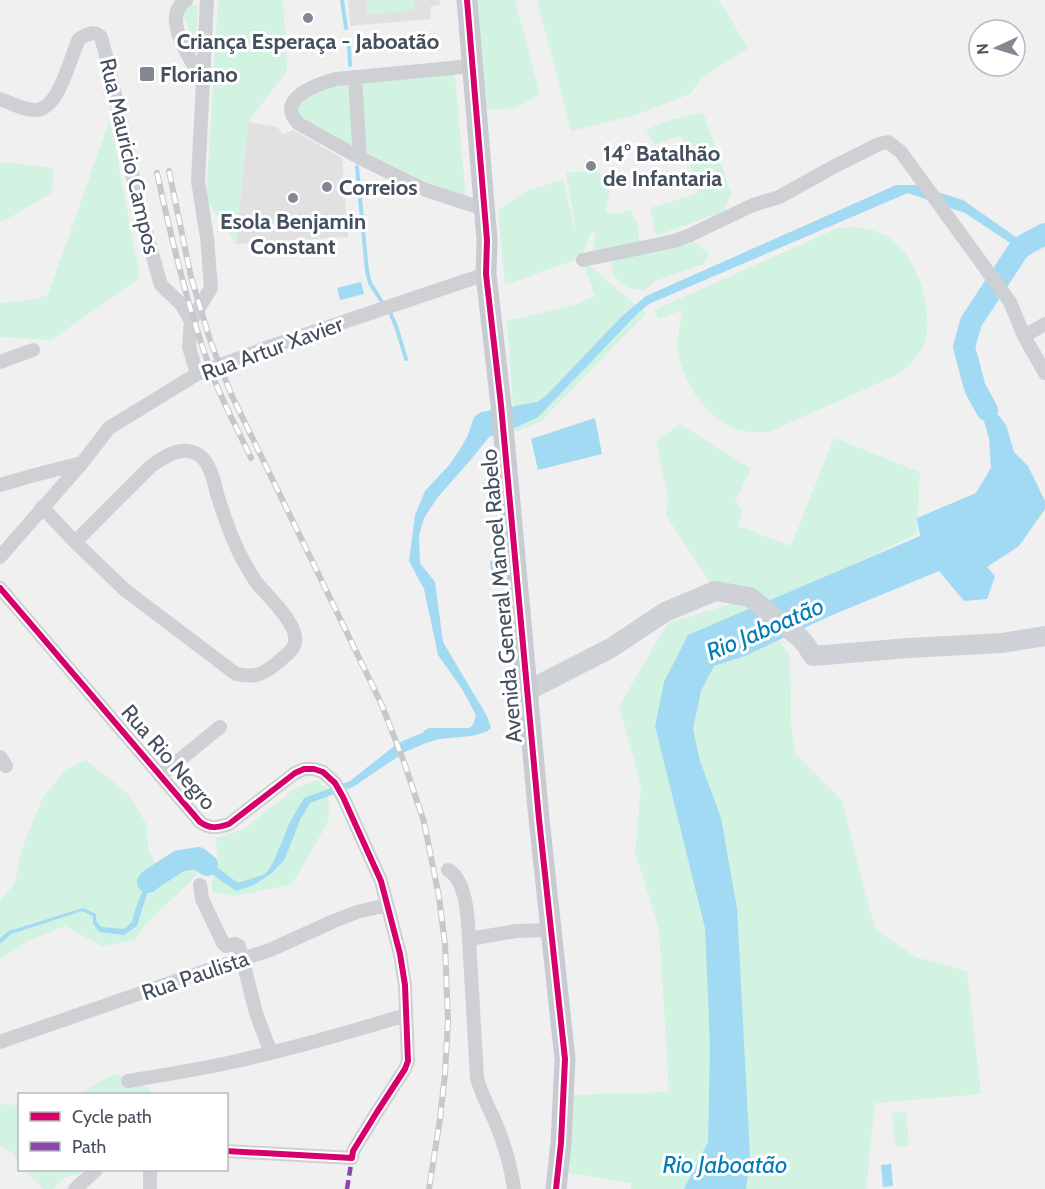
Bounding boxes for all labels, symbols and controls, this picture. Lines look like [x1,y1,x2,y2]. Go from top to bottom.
marker: Criança Esperaça - Jaboatão [301,11,315,25]
north arrow [967,18,1027,78]
place label: Criança Esperaça - Jaboatão [177,28,439,55]
text: N [973,43,992,55]
street label: Rua Mauricio Campos [94,56,165,257]
place label: Floriano [160,61,238,88]
marker: Floriano [138,65,156,83]
place label: 14° Batalhão de Infantaria [603,140,722,192]
marker: 14° Batalhão de Infantaria [584,159,598,173]
place label: Correios [339,174,418,201]
marker: Correios [320,180,334,194]
marker: Esola Benjamin Constant [286,191,300,205]
place label: Esola Benjamin Constant [220,208,366,260]
street label: Rua Artur Xavier [198,310,347,387]
street label: Avenida General Manoel Rabelo [475,448,528,744]
water label: Rio Jaboatão [702,591,828,666]
street label: Rua Rio Negro [115,699,222,816]
street label: Rua Paulista [138,944,253,1006]
legend [18,1093,228,1171]
text: Cycle path [72,1106,152,1128]
text: Path [72,1136,106,1158]
water label: Rio Jaboatão [663,1150,787,1179]

